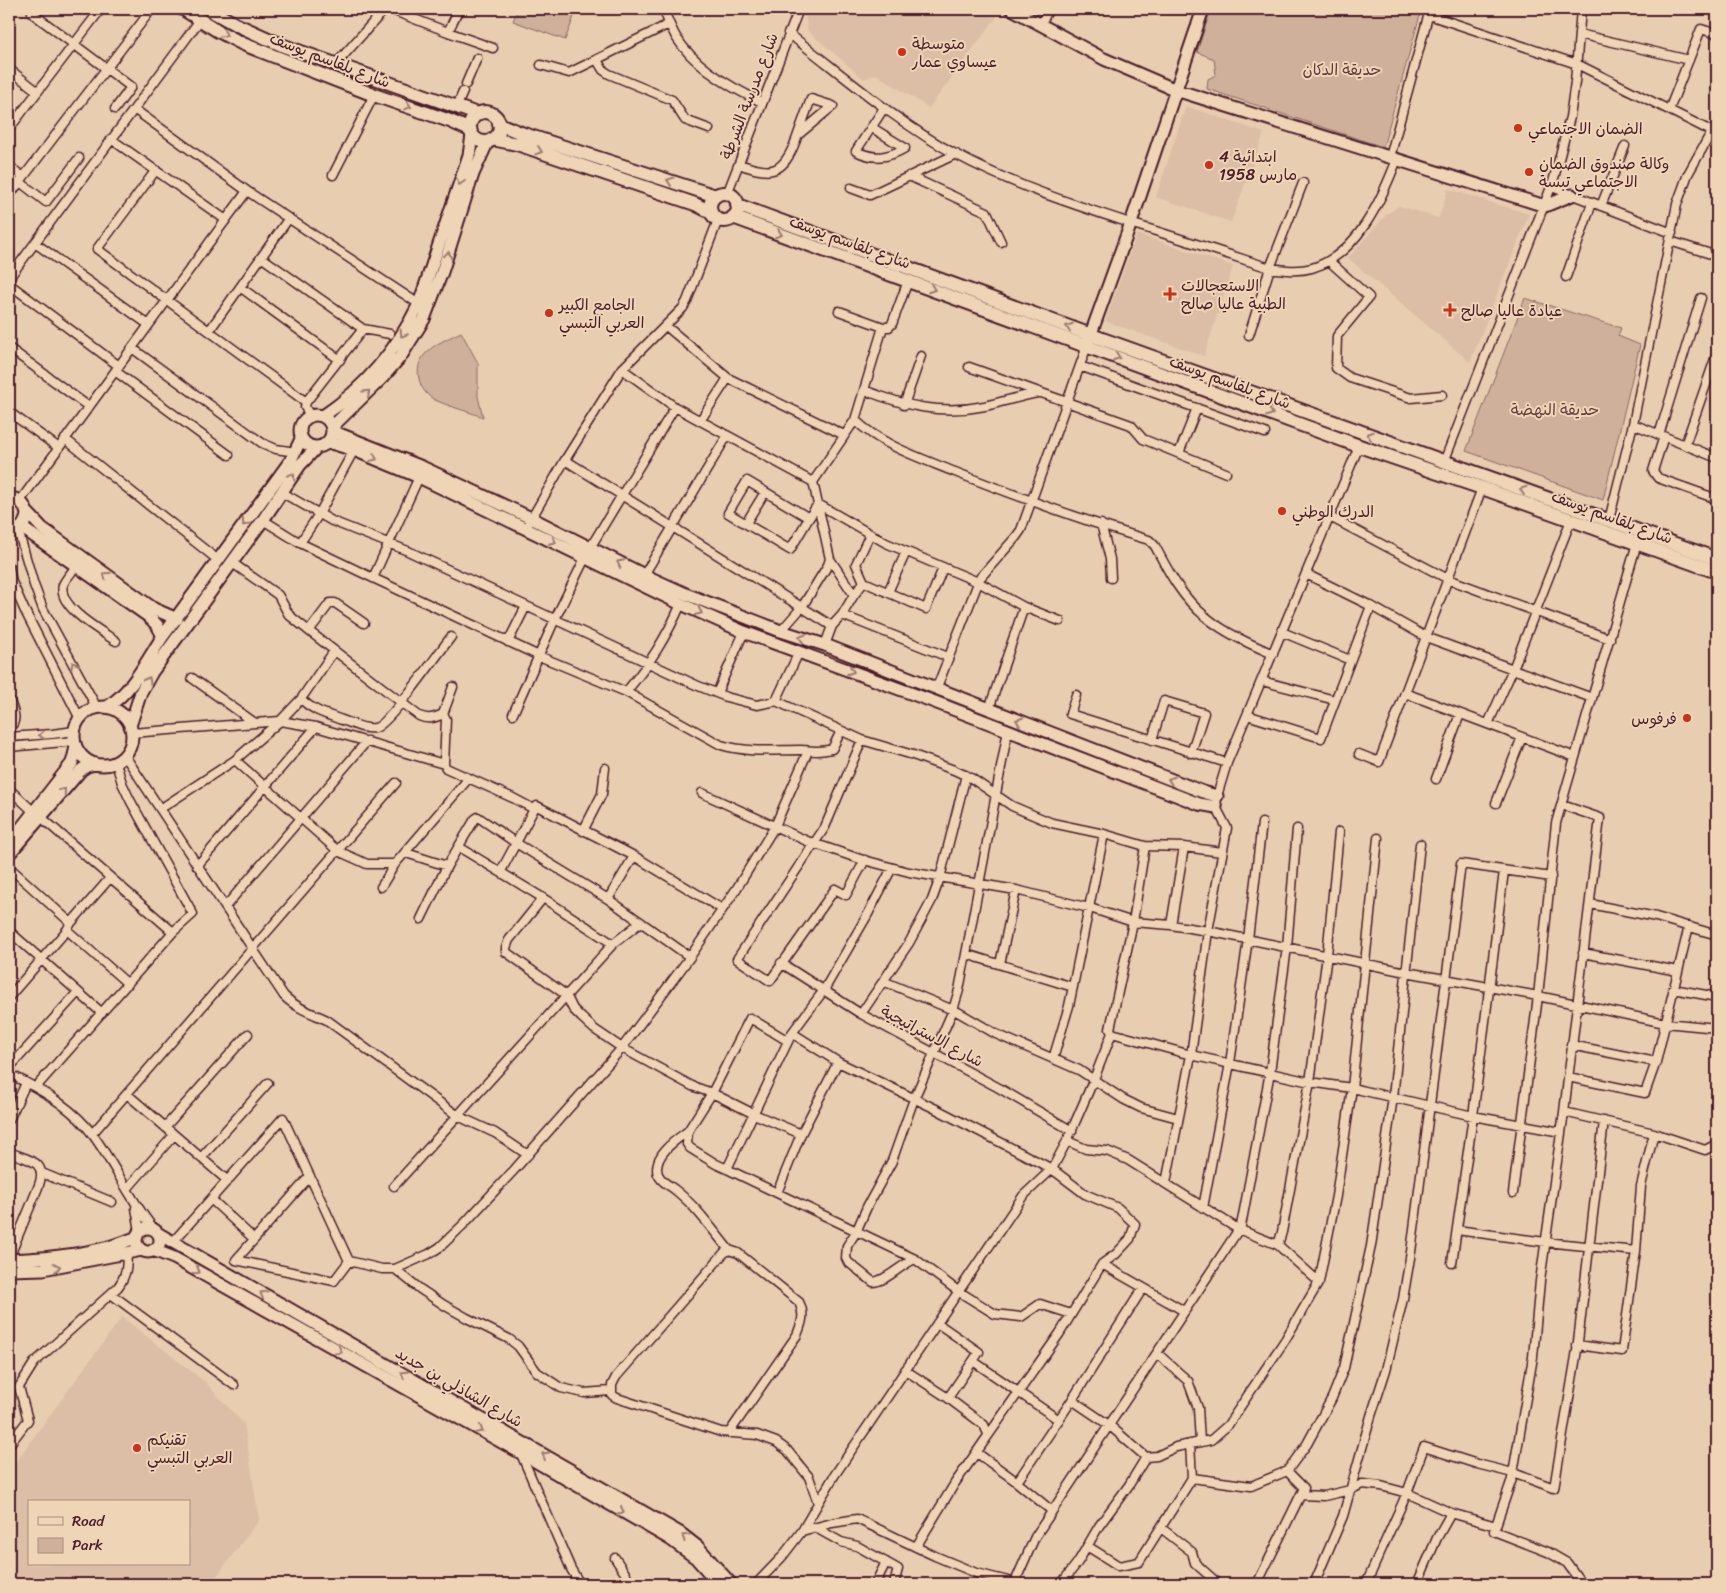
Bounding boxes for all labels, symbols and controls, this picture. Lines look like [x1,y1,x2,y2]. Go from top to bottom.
street label: شارع بلقاسم يوسف [265,24,395,96]
one-way arrow [219,28,228,38]
street label: شارع مدرسة الشرطة [712,28,786,164]
place label: متوسطة عيساوي عمار [911,29,997,76]
marker: متوسطة عيساوي عمار [896,46,908,58]
park label: حديقة الدكان [1302,55,1382,84]
one-way arrow [403,101,412,111]
place label: الضمان الاجتماعي [1528,114,1643,143]
marker: الضمان الاجتماعي [1512,122,1524,134]
place label: ابتدائية 4 مارس 1958 [1219,142,1297,189]
one-way arrow [535,146,543,156]
place label: وكالة صندوق الضمان الاجتماعي تبسة [1539,149,1669,196]
marker: ابتدائية 4 مارس 1958 [1203,159,1215,171]
marker: وكالة صندوق الضمان الاجتماعي تبسة [1523,166,1535,178]
one-way arrow [456,177,466,186]
one-way arrow [666,177,674,187]
street label: شارع بلقاسم يوسف [785,207,915,277]
one-way arrow [774,228,783,238]
one-way arrow [442,251,452,259]
place label: الاستعجالات الطبية عاليا صالح [1181,271,1286,318]
one-way arrow [927,283,935,293]
marker: الاستعجالات الطبية عاليا صالح [1163,287,1177,301]
place label: الجامع الكبير العربي التبسي [557,290,644,337]
place label: عيادة عاليا صالح [1461,296,1562,325]
marker: عيادة عاليا صالح [1443,303,1457,317]
marker: الجامع الكبير العربي التبسي [543,307,555,319]
one-way arrow [1065,323,1074,333]
one-way arrow [400,328,409,337]
street label: شارع بلقاسم يوسف [1165,347,1295,417]
one-way arrow [1112,351,1121,361]
one-way arrow [362,390,371,399]
park label: حديقة النهضة [1511,395,1599,424]
one-way arrow [1265,407,1273,417]
one-way arrow [1366,431,1375,441]
one-way arrow [369,452,378,463]
one-way arrow [286,472,295,482]
street label: شارع بلقاسم يوسف [1547,482,1677,552]
one-way arrow [1519,486,1528,496]
place label: الدرك الوطني [1292,497,1374,526]
marker: الدرك الوطني [1276,505,1288,517]
one-way arrow [243,517,251,526]
one-way arrow [548,535,557,545]
one-way arrow [616,559,625,569]
one-way arrow [103,572,112,580]
one-way arrow [694,605,703,616]
one-way arrow [798,633,807,643]
one-way arrow [70,661,80,670]
one-way arrow [846,665,854,675]
one-way arrow [141,677,151,686]
place label: فرفوس [1631,704,1677,733]
marker: فرفوس [1681,712,1693,724]
one-way arrow [1015,717,1024,727]
one-way arrow [38,729,46,740]
one-way arrow [1167,775,1175,785]
one-way arrow [58,787,67,796]
street label: شارع الاستراتيجية [875,997,989,1075]
one-way arrow [53,1262,62,1272]
one-way arrow [192,1265,201,1275]
one-way arrow [259,1291,268,1301]
street label: شارع الشاذلي بن جديد [389,1338,529,1436]
one-way arrow [333,1344,342,1354]
one-way arrow [400,1371,409,1381]
one-way arrow [475,1424,484,1434]
place label: تقنيكم العربي التبسي [147,1425,232,1472]
marker: تقنيكم العربي التبسي [131,1442,143,1454]
one-way arrow [541,1451,550,1461]
legend [28,1500,190,1566]
one-way arrow [616,1505,625,1515]
text: Road [72,1508,105,1534]
text: Park [72,1532,103,1558]
one-way arrow [682,1534,691,1543]

